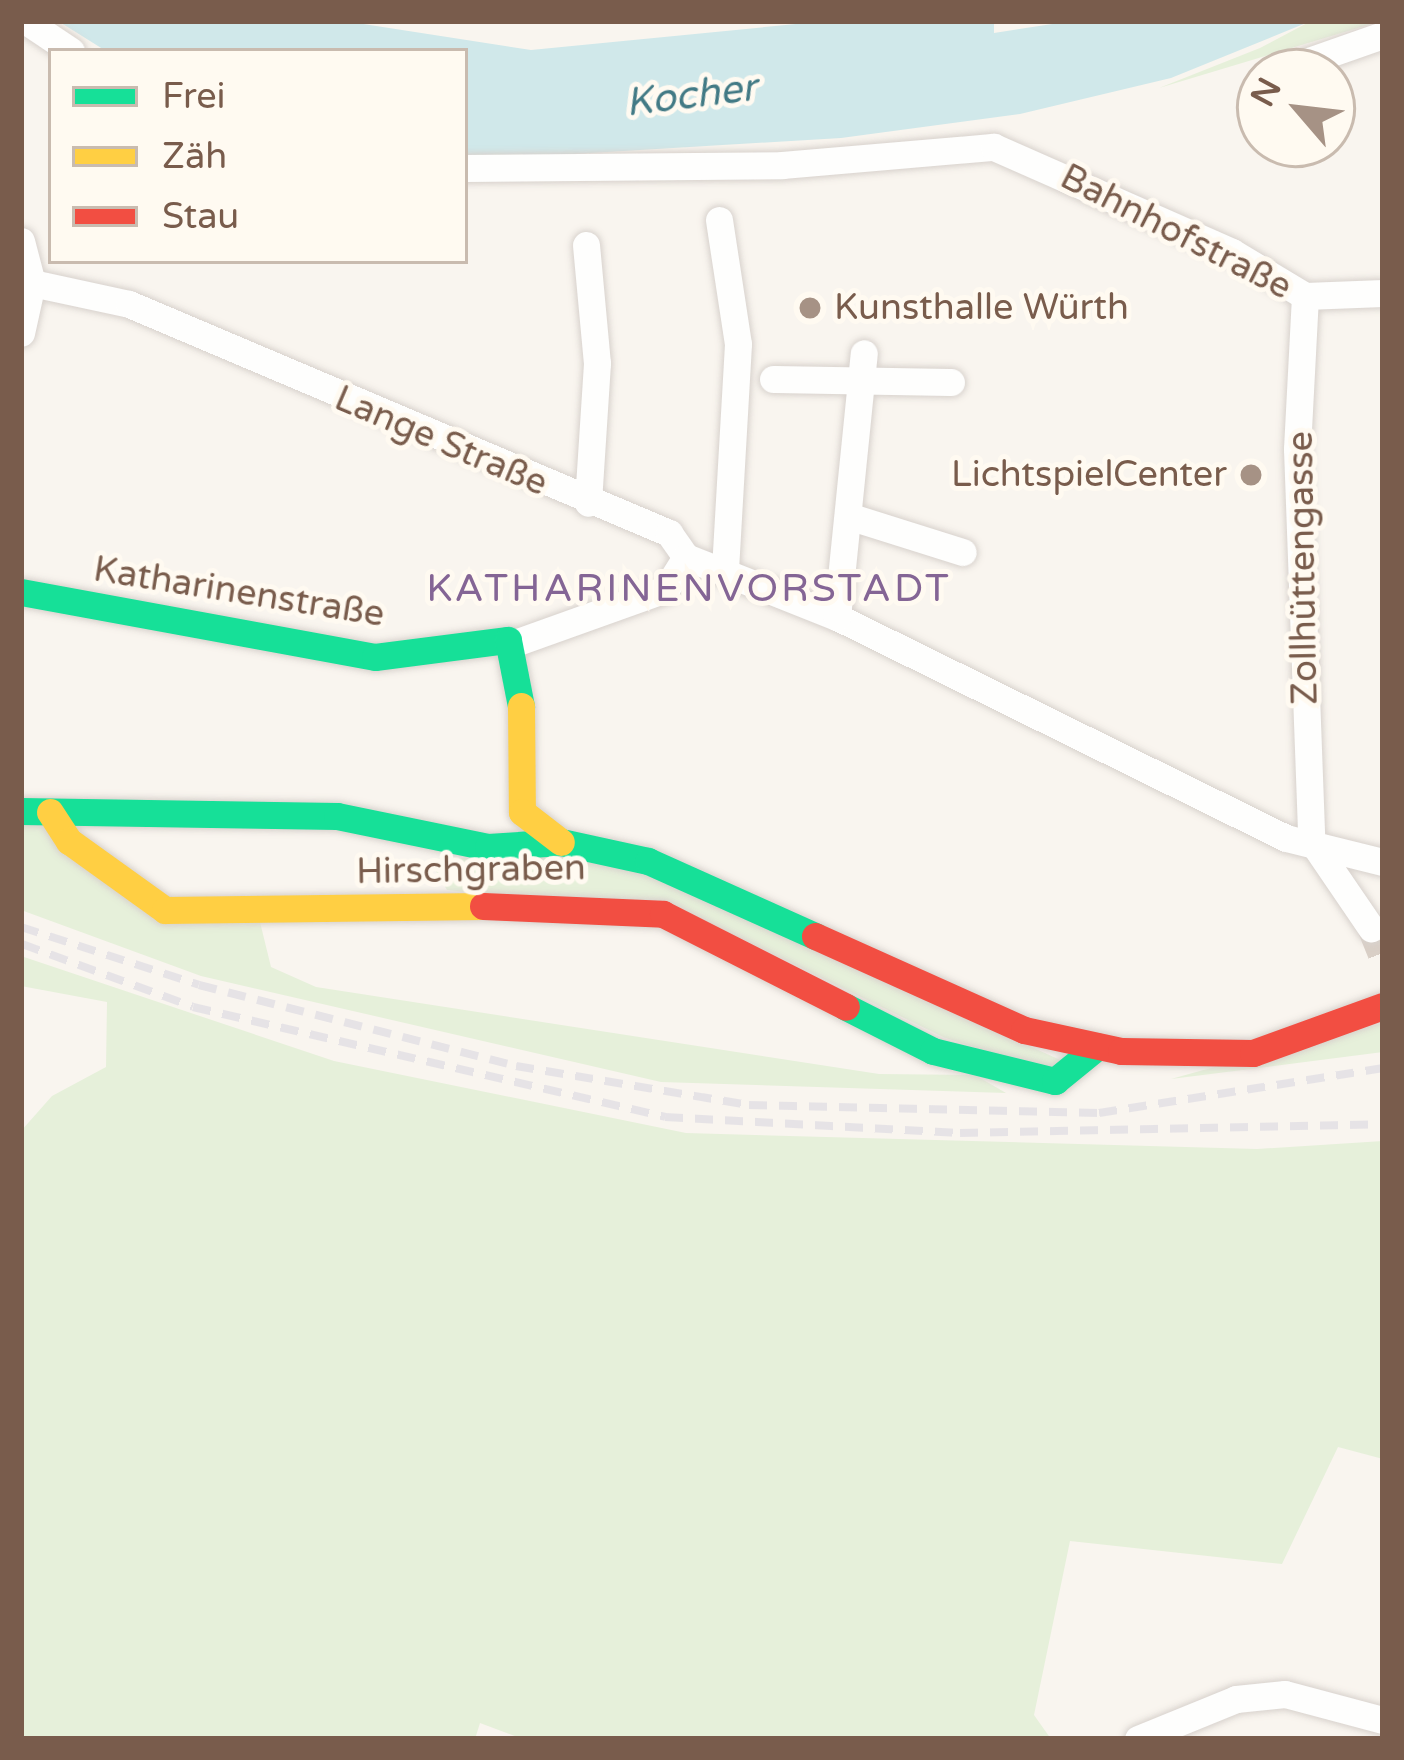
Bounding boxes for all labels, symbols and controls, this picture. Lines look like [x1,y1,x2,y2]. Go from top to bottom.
legend [48,48,468,264]
north arrow [1236,48,1356,168]
water label: Kocher [623,65,759,127]
text: N [1243,71,1290,113]
text: Frei [162,75,226,118]
text: Zäh [162,135,227,178]
street label: Bahnhofstraße [1053,155,1299,309]
text: Stau [162,195,239,238]
place label: Kunsthalle Würth [834,286,1129,330]
marker: Kunsthalle Würth [797,295,823,321]
street label: Lange Straße [328,377,554,505]
street label: Zollhüttengasse [1279,431,1327,705]
place label: LichtspielCenter [951,453,1227,497]
marker: LichtspielCenter [1238,462,1264,488]
street label: Katharinenstraße [90,548,388,636]
district label: KATHARINENVORSTADT [426,566,952,612]
street label: Hirschgraben [356,846,586,894]

